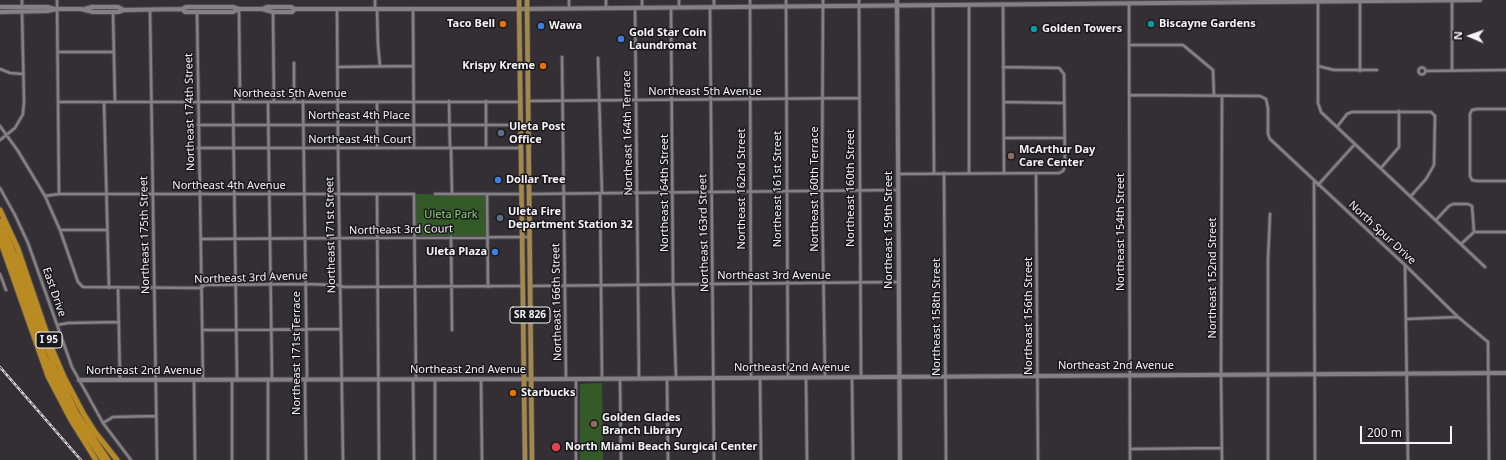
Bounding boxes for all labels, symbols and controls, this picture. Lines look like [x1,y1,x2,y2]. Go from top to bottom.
north arrow [1450,16,1490,56]
place label: Taco Bell [447,17,495,31]
place label: Biscayne Gardens [1159,17,1256,31]
marker: Taco Bell [498,19,508,29]
place label: Wawa [549,19,582,33]
marker: Biscayne Gardens [1146,19,1156,29]
marker: Wawa [536,21,546,31]
place label: Golden Towers [1042,22,1122,36]
marker: Golden Towers [1029,24,1039,34]
place label: Gold Star Coin Laundromat [629,26,707,52]
text: N [1450,31,1465,40]
marker: Gold Star Coin Laundromat [616,34,626,44]
street label: Northeast 174th Street [182,53,198,171]
place label: Krispy Kreme [462,59,535,73]
marker: Krispy Kreme [538,61,548,71]
street label: Northeast 164th Terrace [620,70,636,196]
street label: Northeast 5th Avenue [648,85,762,99]
street label: Northeast 5th Avenue [233,87,347,101]
street label: Northeast 4th Place [308,109,410,123]
place label: Uleta Post Office [509,120,565,146]
street label: Northeast 160th Terrace [808,126,822,252]
marker: Uleta Post Office [496,128,506,138]
street label: Northeast 162nd Street [735,129,749,249]
street label: Northeast 160th Street [844,129,858,247]
street label: Northeast 161st Street [771,131,785,247]
street label: Northeast 4th Court [308,133,412,147]
street label: Northeast 164th Street [658,134,672,252]
place label: McArthur Day Care Center [1019,143,1095,169]
marker: McArthur Day Care Center [1006,151,1016,161]
street label: Northeast 159th Street [882,171,896,289]
place label: Dollar Tree [506,173,565,187]
street label: Northeast 154th Street [1114,173,1128,291]
street label: Northeast 163rd Street [696,174,712,292]
marker: Dollar Tree [493,175,503,185]
street label: Northeast 175th Street [137,176,153,294]
street label: Northeast 171st Street [323,177,339,293]
street label: Northeast 4th Avenue [172,179,286,193]
street label: North Spur Drive [1346,198,1418,268]
place label: Uleta Fire Department Station 32 [508,205,633,231]
park label: Uleta Park [424,208,478,222]
marker: Uleta Fire Department Station 32 [495,213,505,223]
street label: Northeast 152nd Street [1206,218,1220,338]
street label: Northeast 3rd Court [349,222,453,238]
street label: Northeast 166th Street [549,243,565,361]
place label: Uleta Plaza [426,245,487,259]
marker: Uleta Plaza [490,247,500,257]
street label: Northeast 156th Street [1022,257,1036,375]
street label: Northeast 158th Street [930,258,944,376]
street label: East Drive [39,265,69,319]
street label: Northeast 3rd Avenue [194,269,308,287]
street label: Northeast 3rd Avenue [717,269,831,283]
street label: Northeast 171st Terrace [290,291,304,415]
road number: SR 826 [510,307,550,323]
road number: I 95 [36,332,62,348]
street label: Northeast 2nd Avenue [1058,359,1174,373]
street label: Northeast 2nd Avenue [734,361,850,375]
street label: Northeast 2nd Avenue [410,363,526,377]
street label: Northeast 2nd Avenue [86,364,202,378]
place label: Starbucks [521,386,575,400]
marker: Starbucks [508,388,518,398]
place label: Golden Glades Branch Library [602,411,682,437]
scale bar [1362,418,1454,444]
marker: Golden Glades Branch Library [589,419,599,429]
text: 200 m [1367,424,1402,441]
place label: North Miami Beach Surgical Center [565,440,757,454]
marker: North Miami Beach Surgical Center [550,441,562,453]

